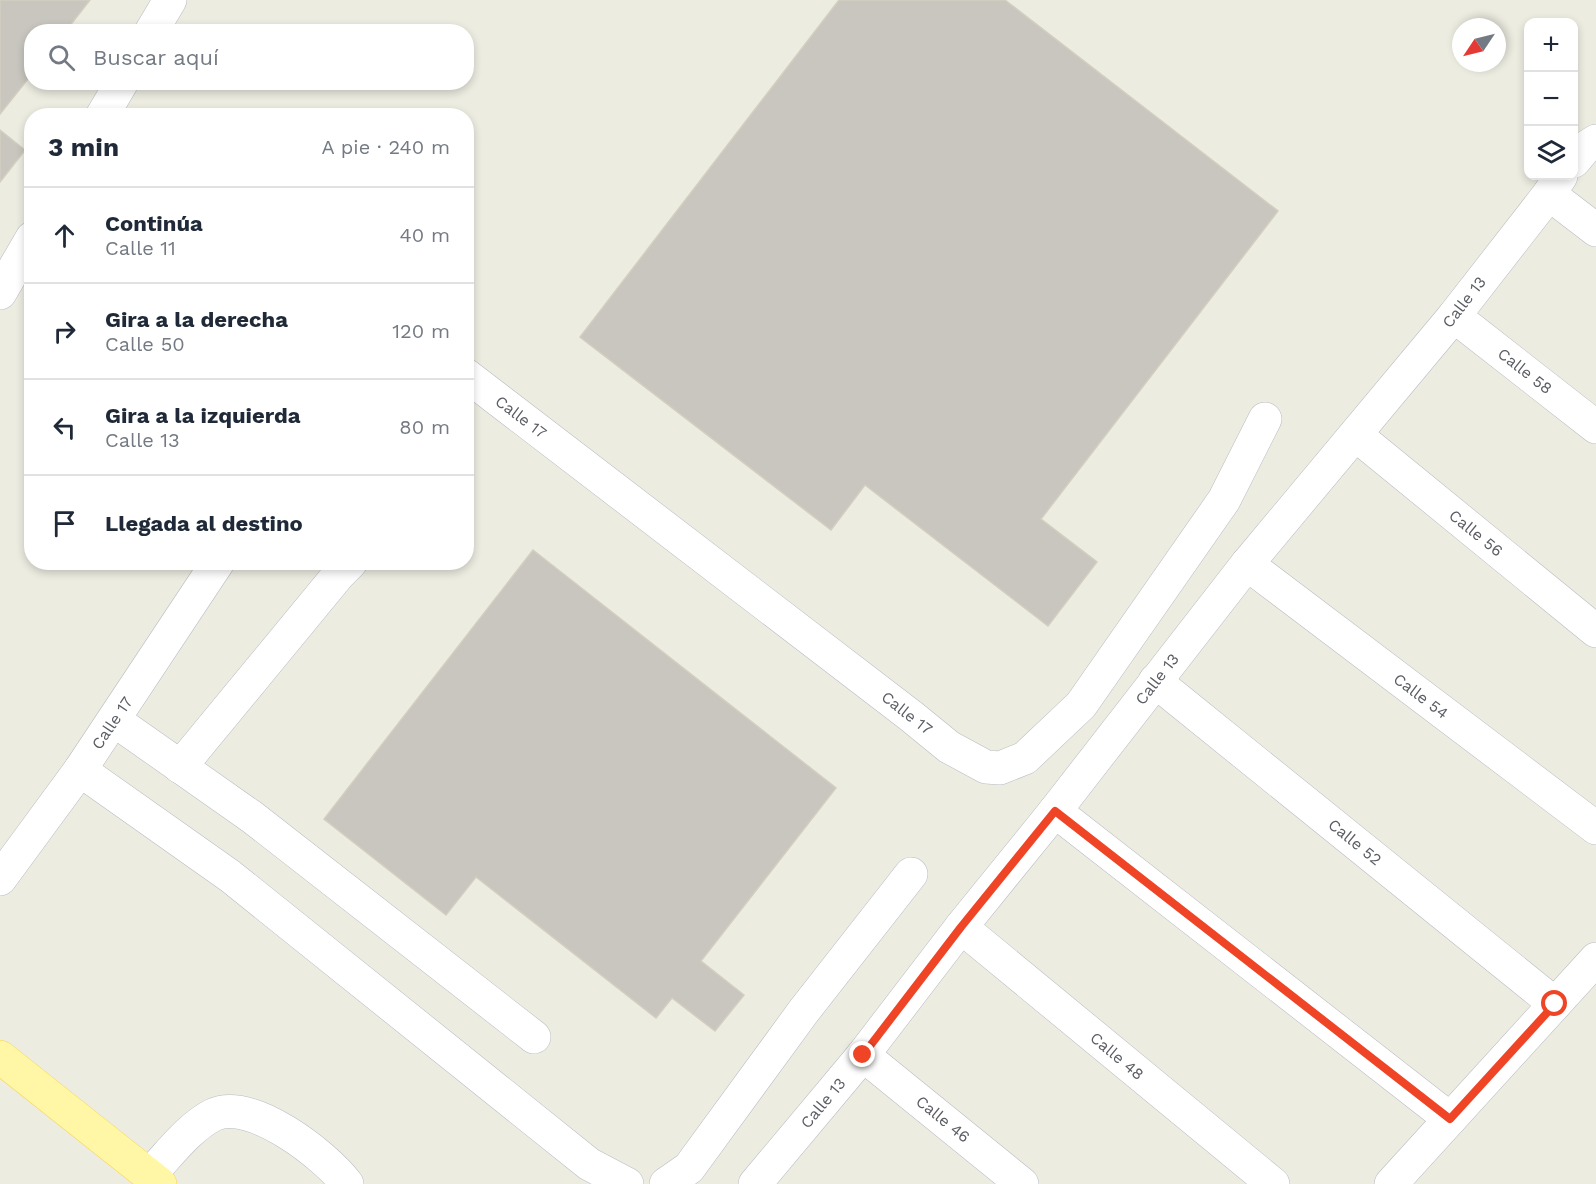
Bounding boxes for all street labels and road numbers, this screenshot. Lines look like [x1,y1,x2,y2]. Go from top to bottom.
street label: Calle 13 [1438,273,1490,331]
street label: Calle 58 [1494,344,1556,398]
street label: Calle 17 [492,392,550,442]
street label: Calle 56 [1445,506,1507,560]
street label: Calle 13 [1131,650,1183,708]
street label: Calle 54 [1390,669,1452,723]
street label: Calle 17 [878,687,936,739]
street label: Calle 17 [88,693,136,753]
street label: Calle 52 [1324,815,1386,869]
street label: Calle 48 [1086,1028,1148,1084]
street label: Calle 13 [797,1074,849,1132]
street label: Calle 46 [912,1091,974,1147]

